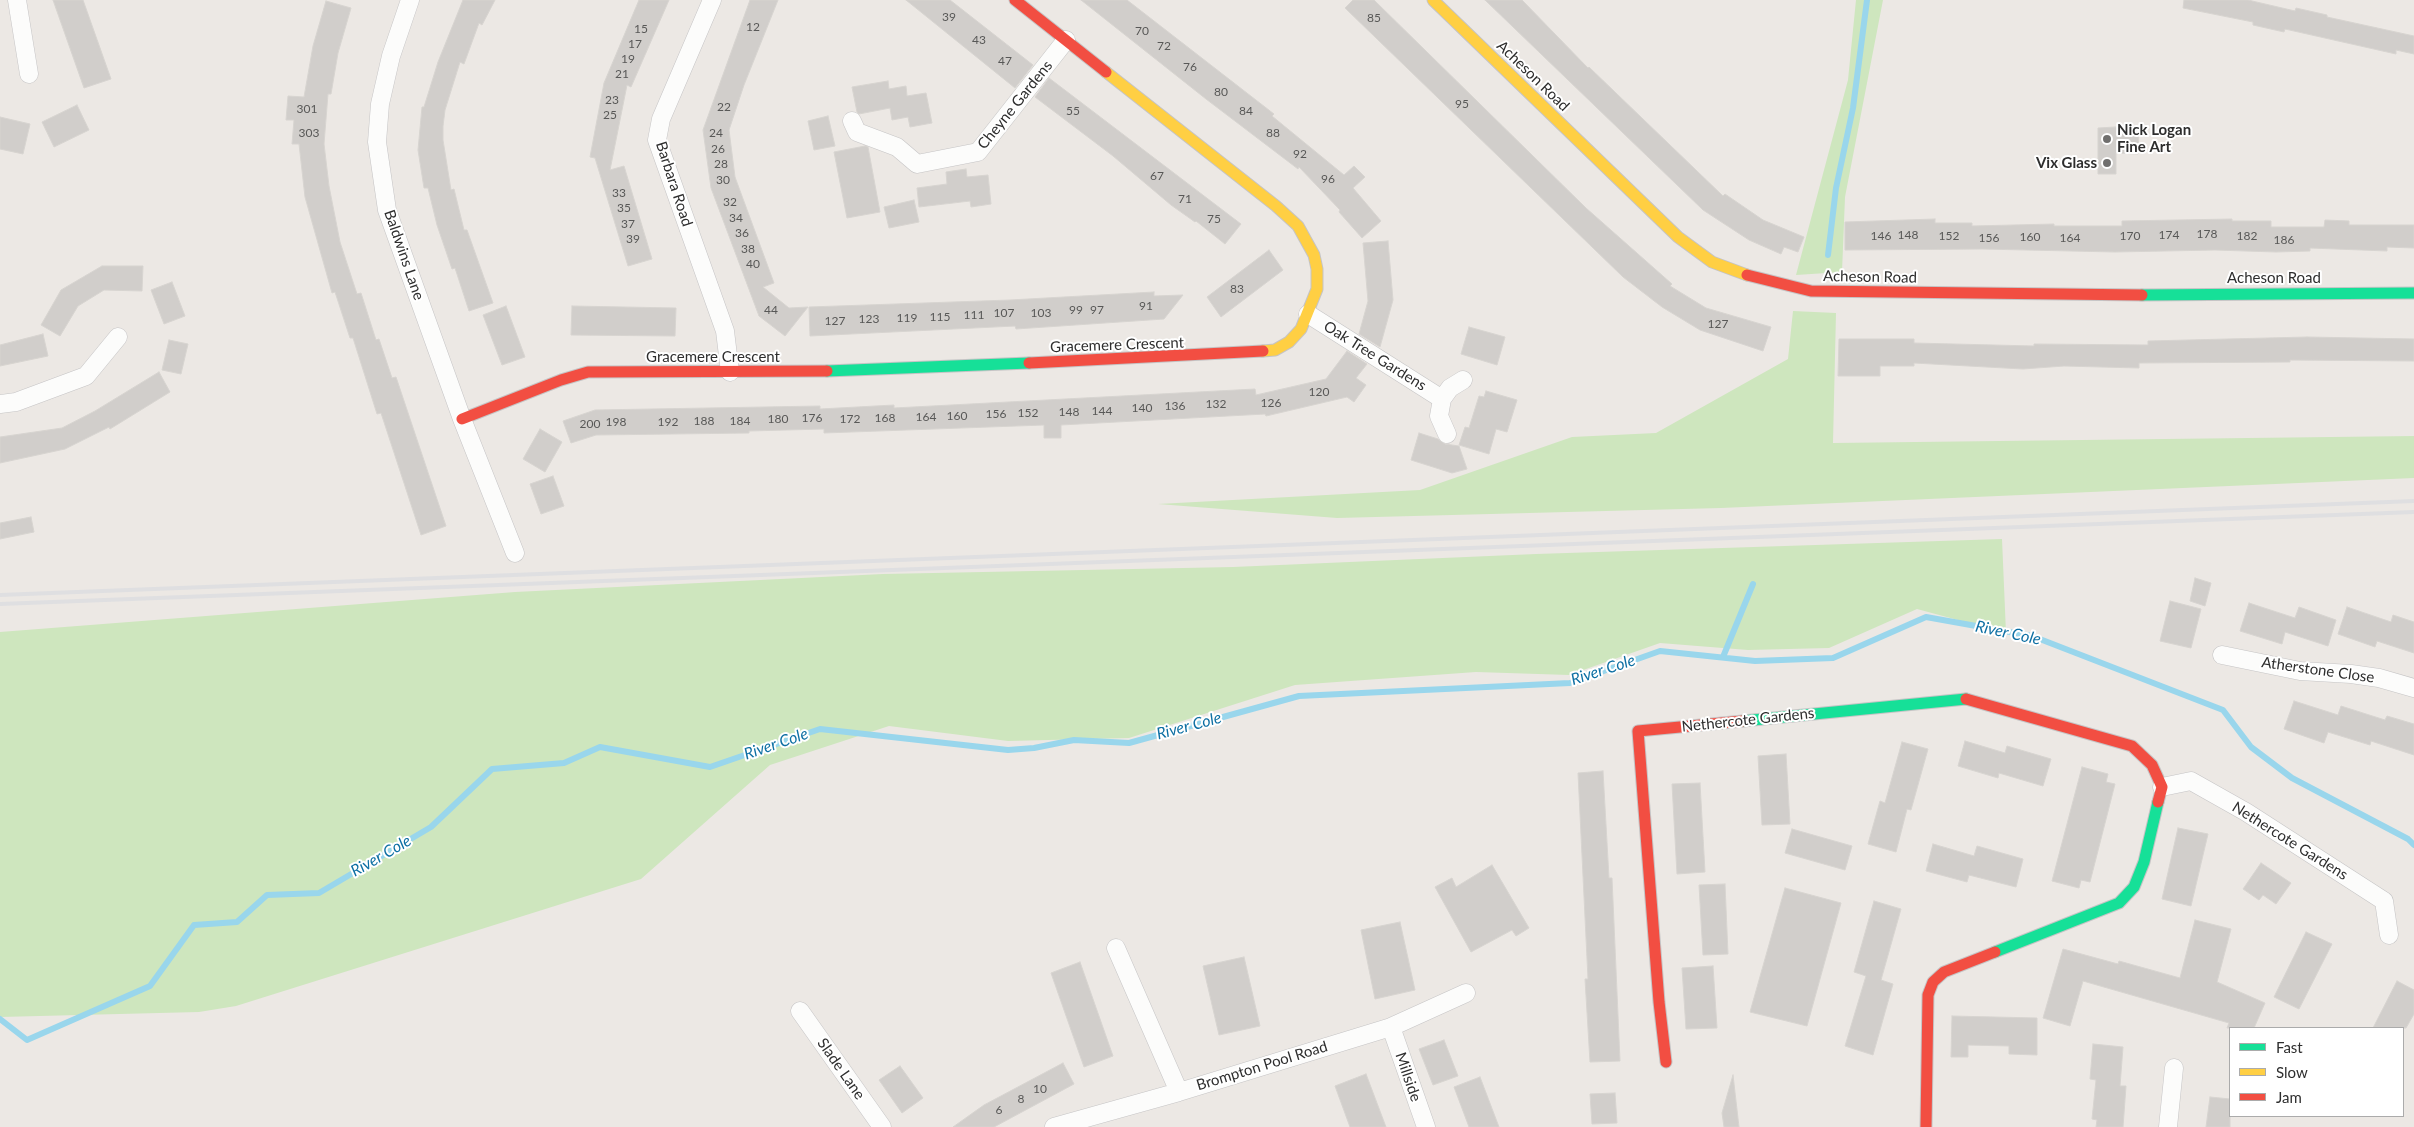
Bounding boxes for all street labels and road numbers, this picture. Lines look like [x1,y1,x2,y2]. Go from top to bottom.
street label: Acheson Road [1493,37,1573,115]
street label: Cheyne Gardens [974,57,1056,153]
street label: Barbara Road [652,139,696,229]
street label: Baldwins Lane [380,207,428,303]
street label: Acheson Road [1823,267,1917,287]
street label: Acheson Road [2227,269,2321,287]
street label: Oak Tree Gardens [1320,317,1430,395]
street label: Gracemere Crescent [1050,334,1184,356]
street label: Gracemere Crescent [646,348,780,366]
street label: Atherstone Close [2260,653,2376,687]
street label: Nethercote Gardens [1681,704,1815,736]
street label: Nethercote Gardens [2229,798,2351,884]
street label: Slade Lane [813,1035,869,1103]
street label: Brompton Pool Road [1194,1037,1330,1095]
street label: Millside [1391,1050,1425,1104]

